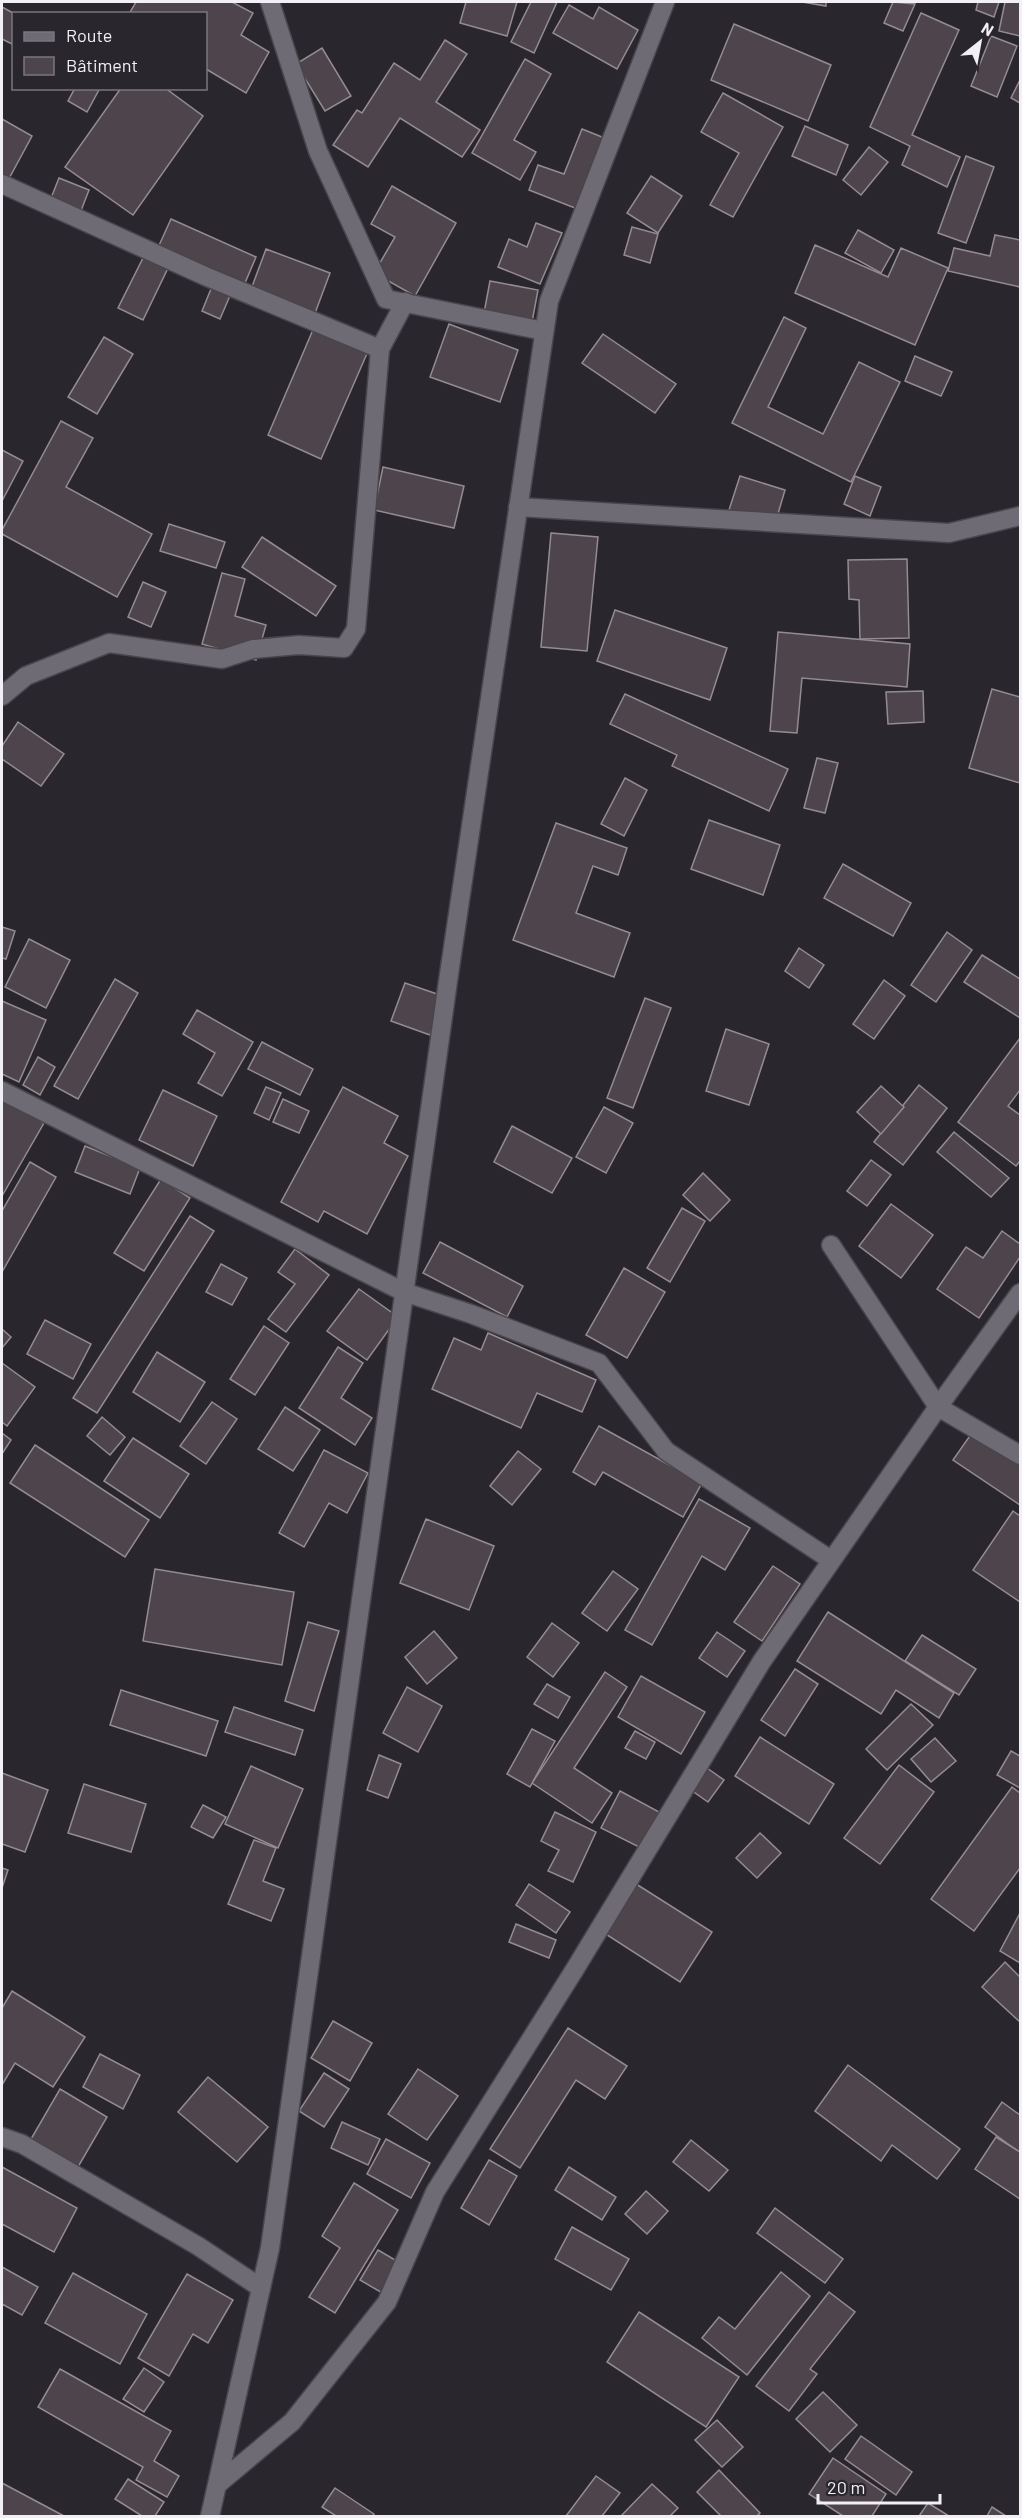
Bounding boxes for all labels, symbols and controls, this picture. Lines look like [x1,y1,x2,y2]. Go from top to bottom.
legend [12,12,207,90]
north arrow [950,12,1010,72]
text: N [979,18,997,40]
text: Route [66,24,112,46]
text: Bâtiment [66,54,138,76]
scale bar [818,2467,940,2505]
text: 20 m [827,2476,865,2498]

